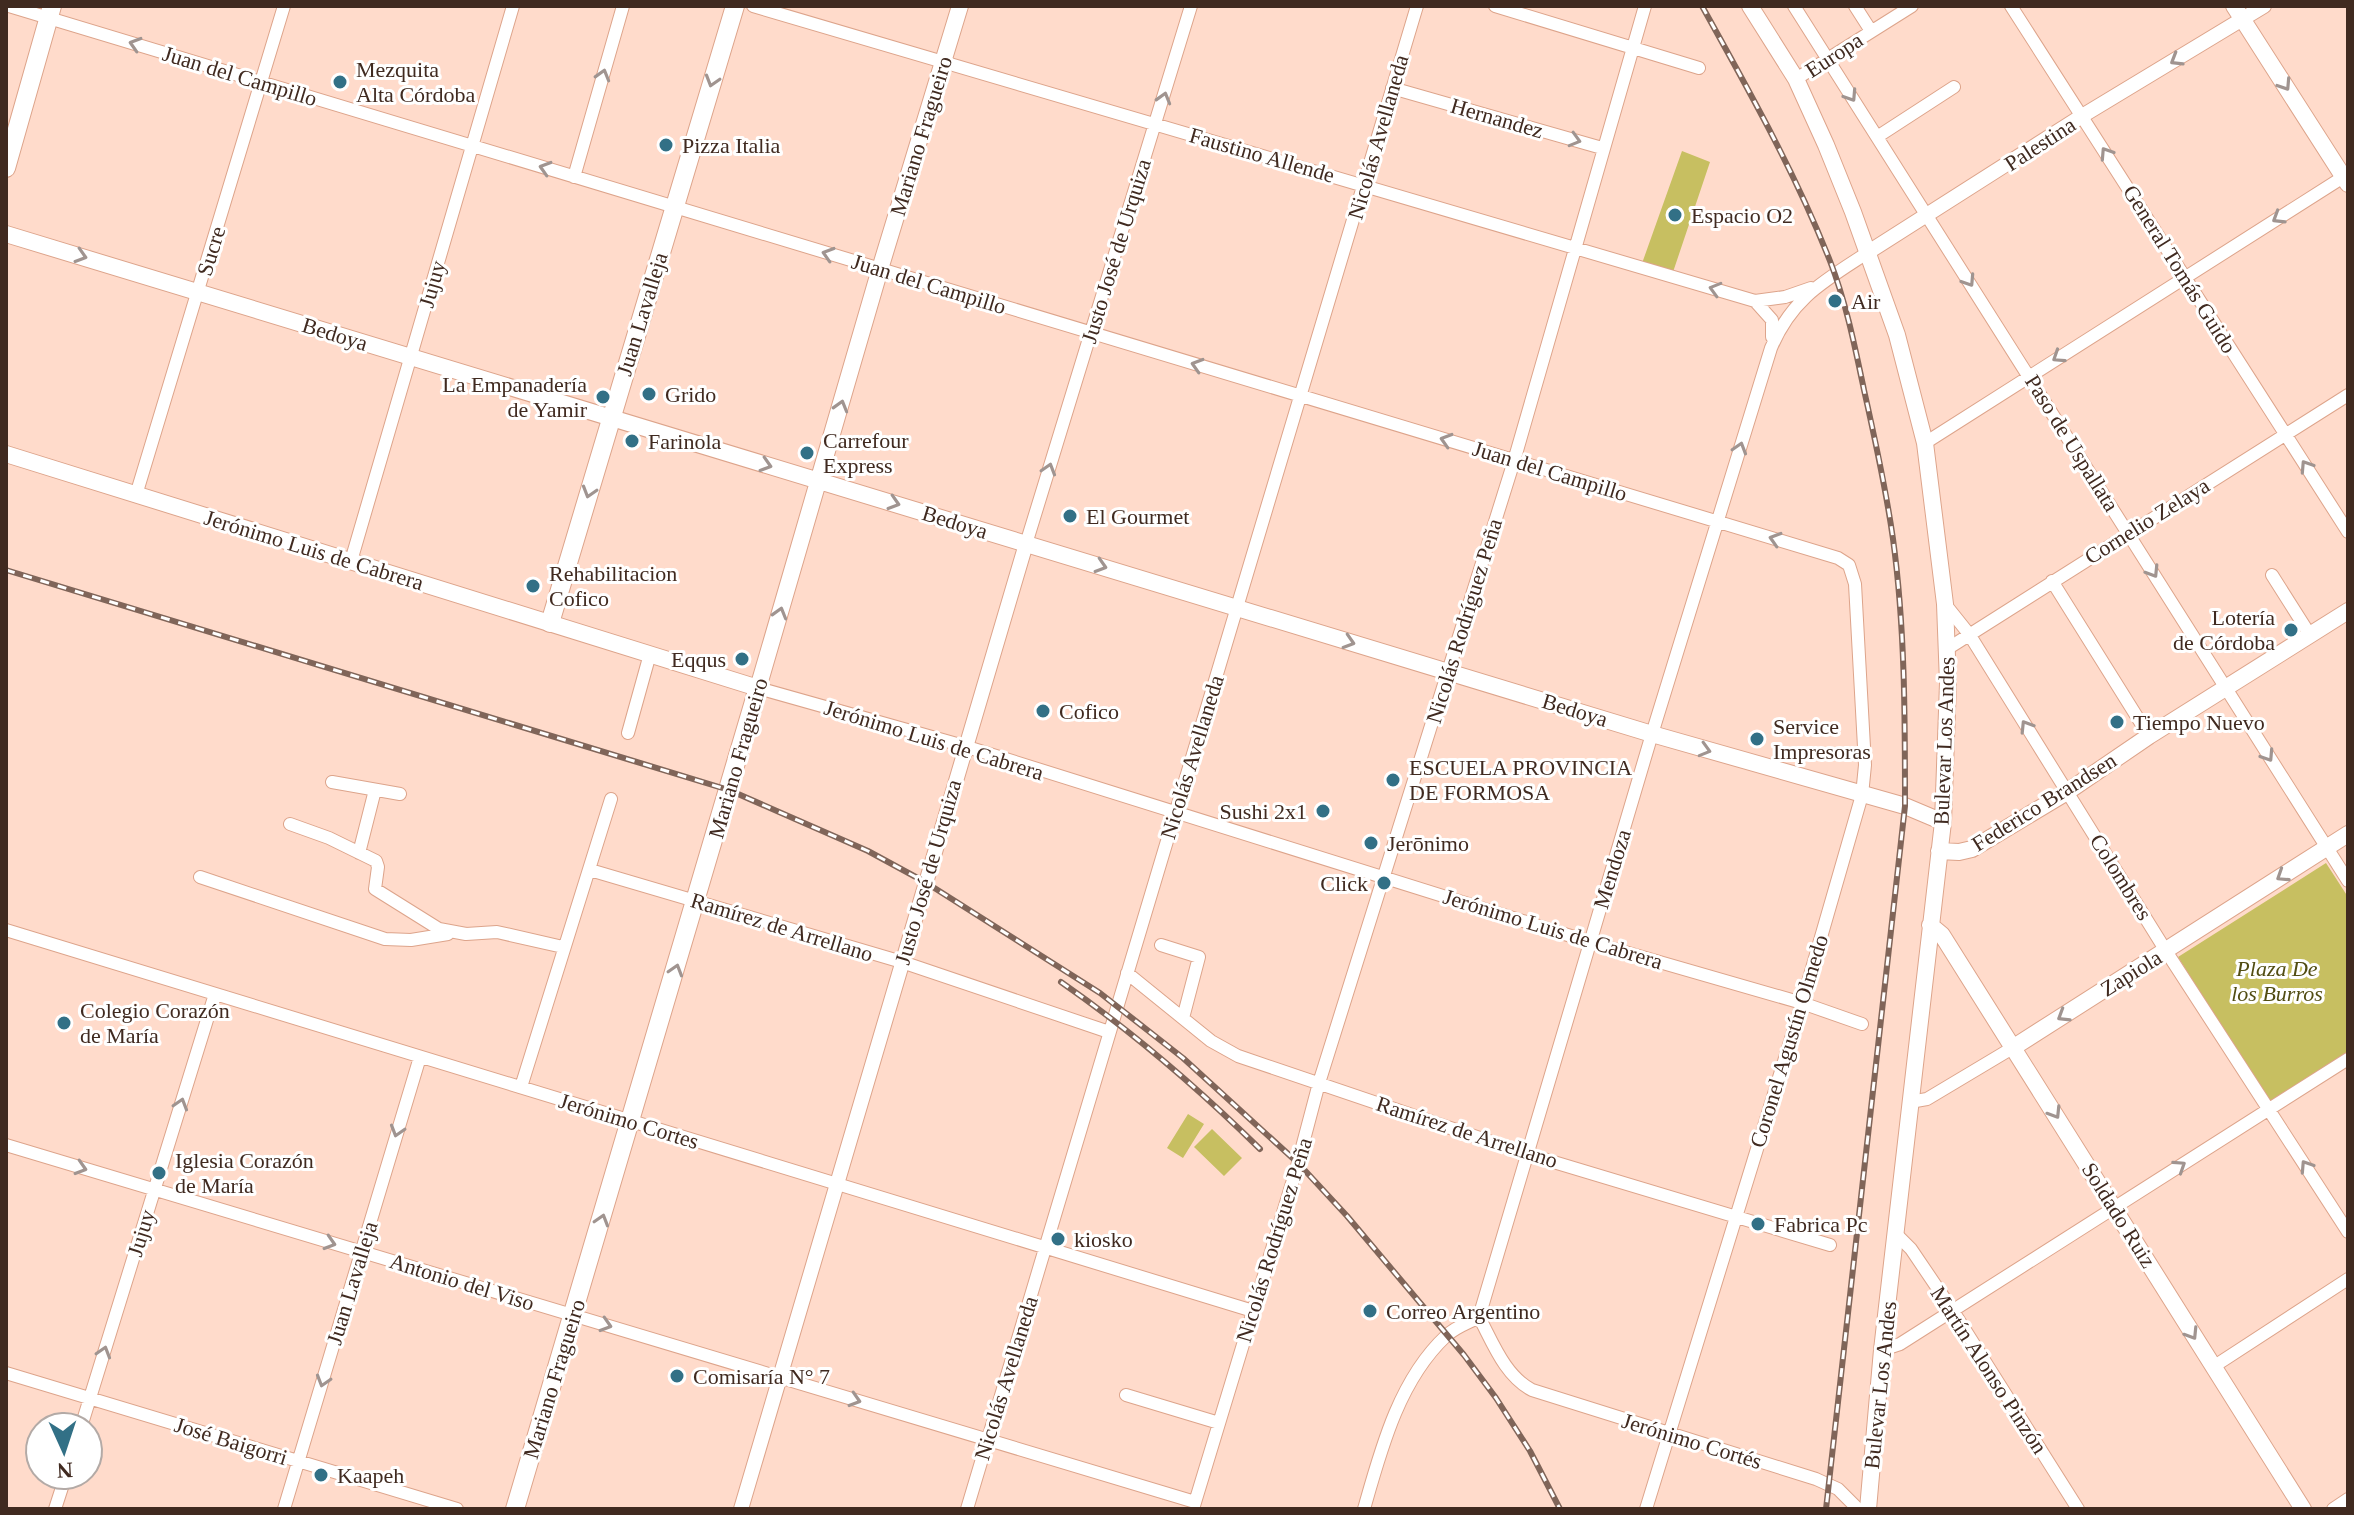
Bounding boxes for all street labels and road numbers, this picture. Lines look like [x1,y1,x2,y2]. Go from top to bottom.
street label: Europa [1801,27,1868,83]
street label: Juan del Campillo [160,41,320,111]
street label: Nicolás Avellaneda [1343,52,1414,222]
street label: Mariano Fragueiro [885,53,957,219]
street label: Hernandez [1448,93,1546,143]
street label: Palestina [2000,112,2080,176]
street label: Faustino Allende [1187,122,1337,188]
street label: Justo José de Urquiza [1076,156,1156,346]
street label: General Tomás Guido [2118,180,2242,358]
street label: Sucre [192,223,230,279]
street label: Juan Lavalleja [611,249,673,379]
street label: Juan del Campillo [849,249,1009,319]
street label: Jujuy [413,258,451,310]
street label: Bedoya [299,312,371,356]
street label: Paso de Uspallata [2020,370,2124,516]
street label: Juan del Campillo [1470,436,1630,506]
street label: Cornelio Zelaya [2080,473,2214,569]
street label: Bedoya [919,500,991,544]
street label: Jerónimo Luis de Cabrera [201,505,427,595]
street label: Nicolás Rodríguez Peña [1421,515,1507,726]
street label: Bulevar Los Andes [1929,656,1959,826]
street label: Nicolás Avellaneda [1155,672,1229,842]
street label: Mariano Fragueiro [703,675,773,841]
street label: Bedoya [1539,688,1611,732]
street label: Jerónimo Luis de Cabrera [821,695,1047,785]
street label: Federico Brandsen [1967,748,2121,856]
street label: Justo José de Urquiza [890,776,966,967]
street label: Mendoza [1588,826,1636,912]
street label: Colombres [2085,829,2157,925]
street label: Jerónimo Luis de Cabrera [1440,884,1666,974]
street label: Ramírez de Arrellano [688,887,876,967]
street label: Coronel Agustín Olmedo [1745,932,1833,1150]
street label: Zapiola [2096,944,2166,1001]
street label: Jerónimo Cortes [556,1088,702,1154]
street label: Ramírez de Arrellano [1373,1091,1561,1173]
street label: Nicolás Rodríguez Peña [1231,1134,1317,1345]
street label: Soldado Ruiz [2077,1158,2161,1272]
street label: Jujuy [122,1207,160,1259]
street label: Juan Lavalleja [321,1218,383,1348]
street label: Antonio del Viso [387,1248,537,1316]
street label: Martín Alonso Pinzón [1926,1282,2052,1458]
street label: Nicolás Avellaneda [969,1293,1043,1463]
street label: Mariano Fragueiro [518,1296,590,1462]
street label: Bulevar Los Andes [1859,1300,1901,1470]
street label: Jerónimo Cortés [1619,1408,1765,1474]
street label: José Baigorri [172,1412,290,1470]

